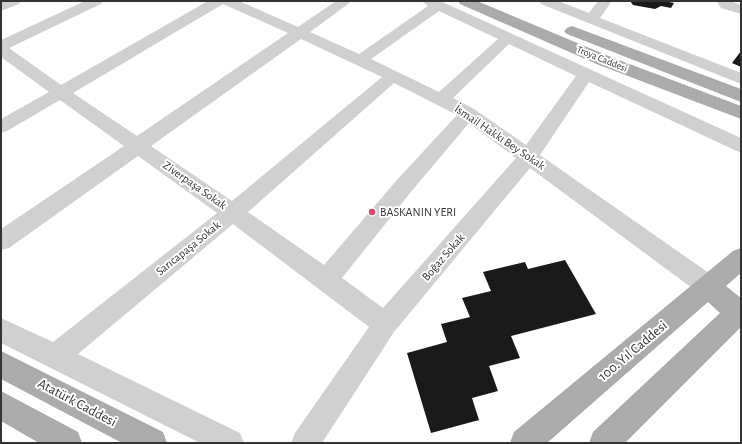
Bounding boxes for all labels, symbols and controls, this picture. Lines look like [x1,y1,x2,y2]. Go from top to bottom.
street label: Troya Caddesi [575,44,629,74]
street label: İsmail Hakkı Bey Sokak [452,101,548,173]
street label: Ziverpaşa Sokak [161,159,229,212]
place label: BASKANIN YERI [380,206,456,218]
marker: BASKANIN YERI [367,207,377,217]
street label: Sarıcapaşa Sokak [154,218,223,277]
street label: Boğaz Sokak [419,231,467,283]
street label: 100. Yıl Caddesi [596,318,670,384]
street label: Atatürk Caddesi [35,376,119,430]

